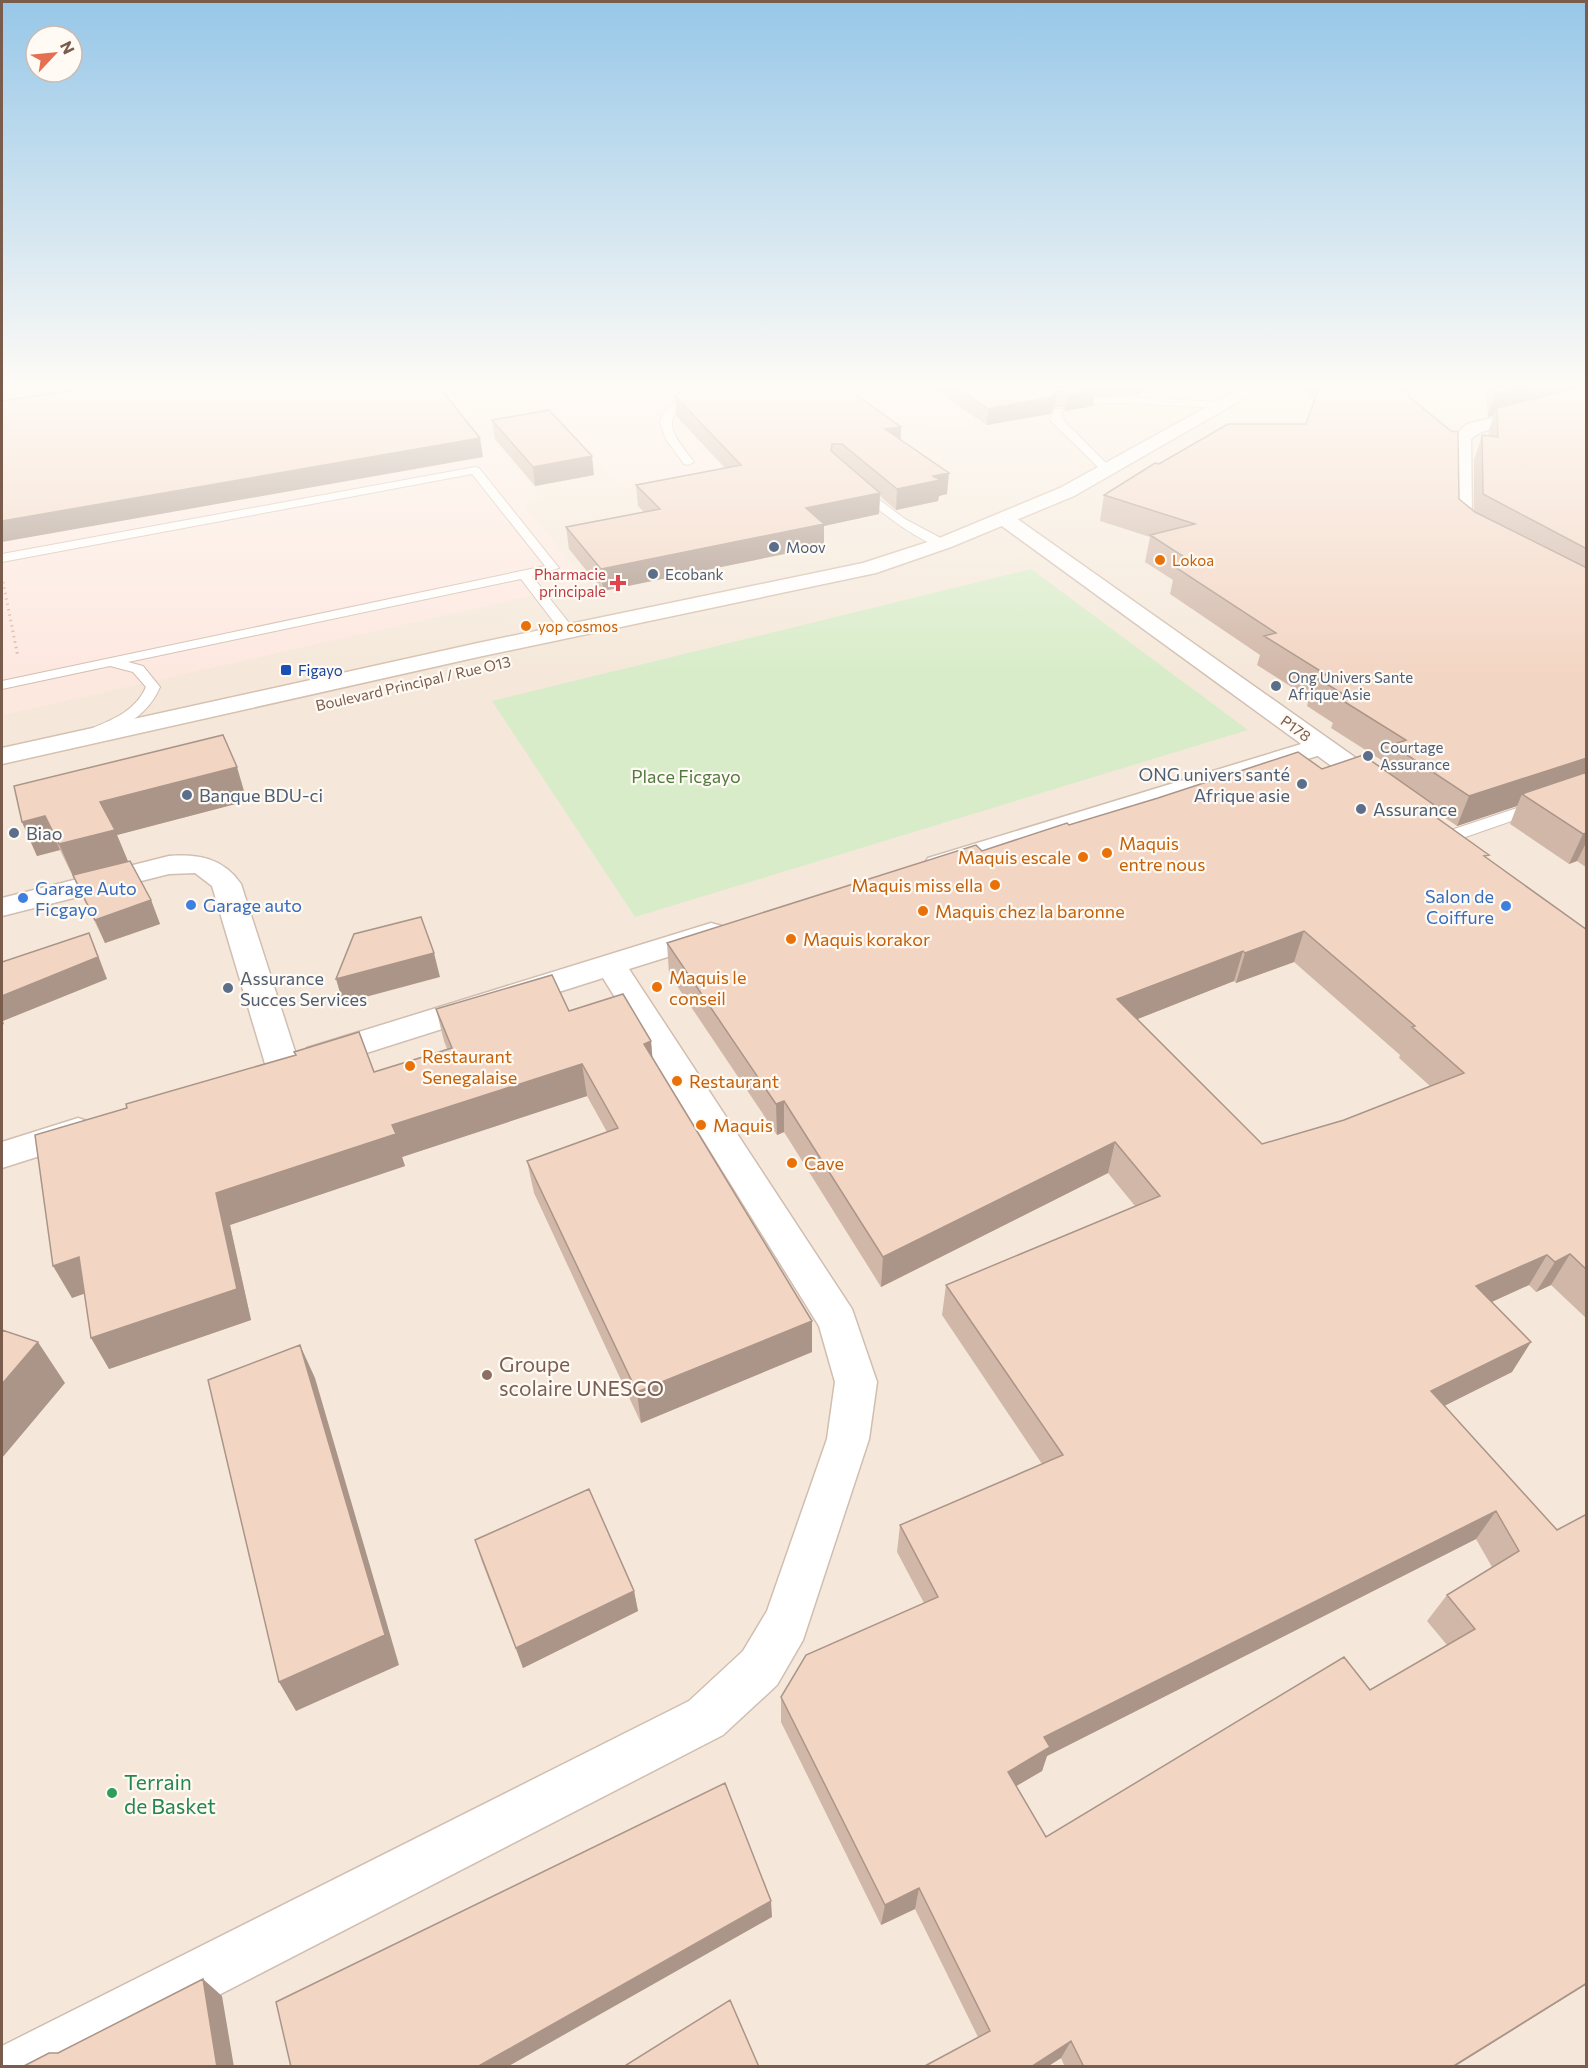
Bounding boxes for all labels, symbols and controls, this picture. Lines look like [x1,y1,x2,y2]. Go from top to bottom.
north arrow [24,24,84,84]
text: N [57,38,79,57]
place label: Moov [786,538,826,556]
marker: Moov [767,540,781,554]
place label: Lokoa [1172,551,1214,569]
marker: Lokoa [1153,553,1167,567]
place label: Pharmacie principale [534,565,606,600]
place label: Ecobank [665,565,724,583]
marker: Ecobank [646,567,660,581]
marker: Pharmacie principale [611,576,625,590]
place label: yop cosmos [538,617,618,635]
marker: yop cosmos [519,619,533,633]
street label: Boulevard Principal / Rue O13 [314,652,512,714]
place label: Figayo [298,661,343,679]
marker: Figayo [279,663,293,677]
place label: Ong Univers Sante Afrique Asie [1288,668,1413,703]
marker: Ong Univers Sante Afrique Asie [1269,679,1283,693]
street label: P178 [1277,711,1315,745]
place label: Courtage Assurance [1380,738,1450,773]
marker: Courtage Assurance [1361,749,1375,763]
place label: ONG univers santé Afrique asie [1138,763,1290,806]
park label: Place Ficgayo [631,765,741,787]
marker: ONG univers santé Afrique asie [1295,777,1309,791]
place label: Banque BDU-ci [199,784,323,806]
marker: Banque BDU-ci [180,788,194,802]
place label: Assurance [1373,798,1457,820]
marker: Assurance [1354,802,1368,816]
place label: Biao [26,822,62,844]
marker: Biao [7,826,21,840]
place label: Maquis entre nous [1119,832,1205,875]
place label: Maquis escale [958,846,1071,868]
marker: Maquis entre nous [1100,846,1114,860]
marker: Maquis escale [1076,850,1090,864]
place label: Maquis miss ella [852,874,983,896]
place label: Garage Auto Ficgayo [35,877,137,920]
marker: Maquis miss ella [988,878,1002,892]
place label: Salon de Coiffure [1425,885,1494,928]
marker: Garage Auto Ficgayo [16,891,30,905]
place label: Garage auto [203,894,302,916]
marker: Garage auto [184,898,198,912]
marker: Salon de Coiffure [1499,899,1513,913]
place label: Maquis chez la baronne [935,900,1125,922]
marker: Maquis chez la baronne [916,904,930,918]
place label: Maquis korakor [803,928,930,950]
marker: Maquis korakor [784,932,798,946]
place label: Maquis le conseil [669,966,746,1009]
place label: Assurance Succes Services [240,967,367,1010]
marker: Maquis le conseil [650,980,664,994]
marker: Assurance Succes Services [221,981,235,995]
place label: Restaurant Senegalaise [422,1045,517,1088]
marker: Restaurant Senegalaise [403,1059,417,1073]
place label: Restaurant [689,1070,779,1092]
marker: Restaurant [670,1074,684,1088]
place label: Maquis [713,1114,773,1136]
marker: Maquis [694,1118,708,1132]
place label: Cave [804,1152,844,1174]
marker: Cave [785,1156,799,1170]
place label: Groupe scolaire UNESCO [499,1351,664,1400]
marker: Groupe scolaire UNESCO [480,1368,494,1382]
place label: Terrain de Basket [124,1769,216,1818]
marker: Terrain de Basket [105,1786,119,1800]

